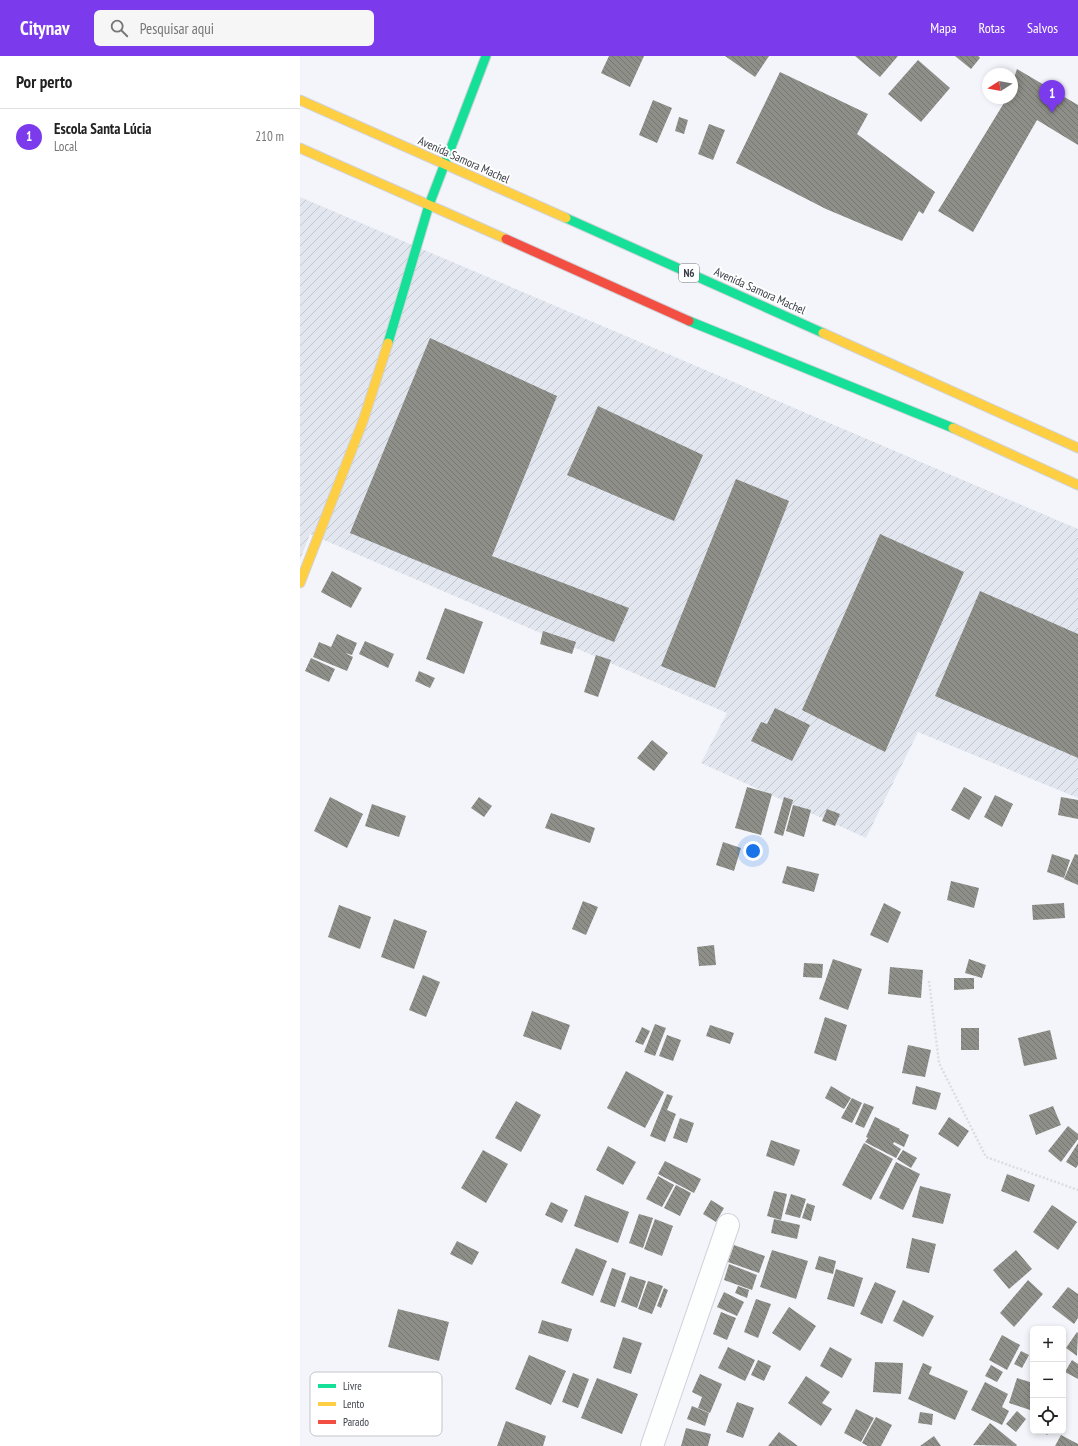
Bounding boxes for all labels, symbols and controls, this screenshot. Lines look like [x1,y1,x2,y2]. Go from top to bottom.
search box [94,10,374,46]
text: Citynav [20,16,70,40]
icon: search [108,17,130,39]
text: Pesquisar aqui [140,19,214,38]
text: Mapa [930,19,957,37]
text: Rotas [979,19,1005,37]
text: Salvos [1027,19,1058,37]
north arrow [982,68,1018,104]
text: Por perto [16,71,72,93]
pin: 1 [1039,80,1065,113]
text: Escola Santa Lúcia [54,119,151,138]
text: 1 [26,128,32,145]
text: 210 m [255,128,284,145]
street label: Avenida Samora Machel [416,133,512,187]
text: Local [54,138,77,155]
road number: N6 [679,264,699,282]
street label: Avenida Samora Machel [712,264,808,318]
your location [743,841,763,861]
map controls [1030,1326,1066,1434]
button: + [1030,1326,1066,1362]
button: − [1030,1362,1066,1398]
legend [310,1372,442,1436]
text: Livre [343,1379,362,1393]
text: Lento [343,1397,364,1411]
button: locate [1030,1398,1066,1434]
text: Parado [343,1415,369,1429]

